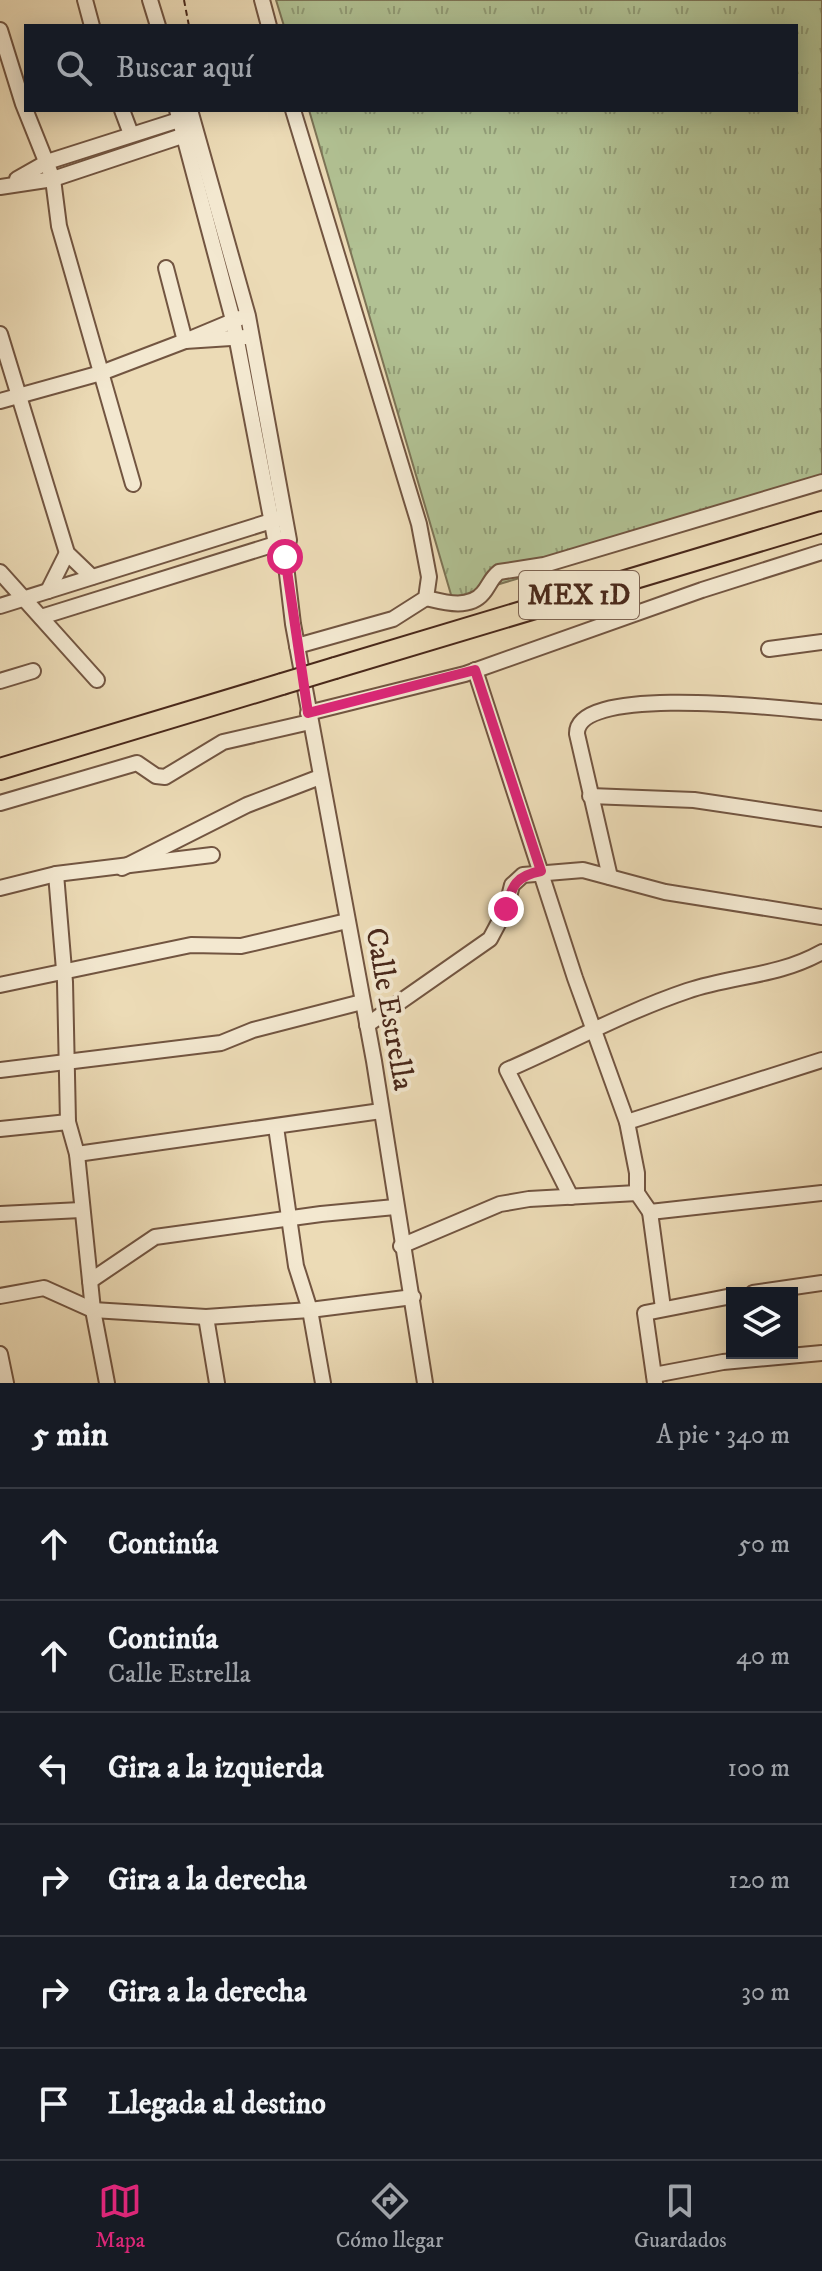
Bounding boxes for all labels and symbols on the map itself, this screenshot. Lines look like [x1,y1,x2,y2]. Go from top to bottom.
route start [267,539,303,575]
road number: MEX 1D [519,571,639,619]
route end [488,891,524,927]
street label: Calle Estrella [356,925,422,1094]

